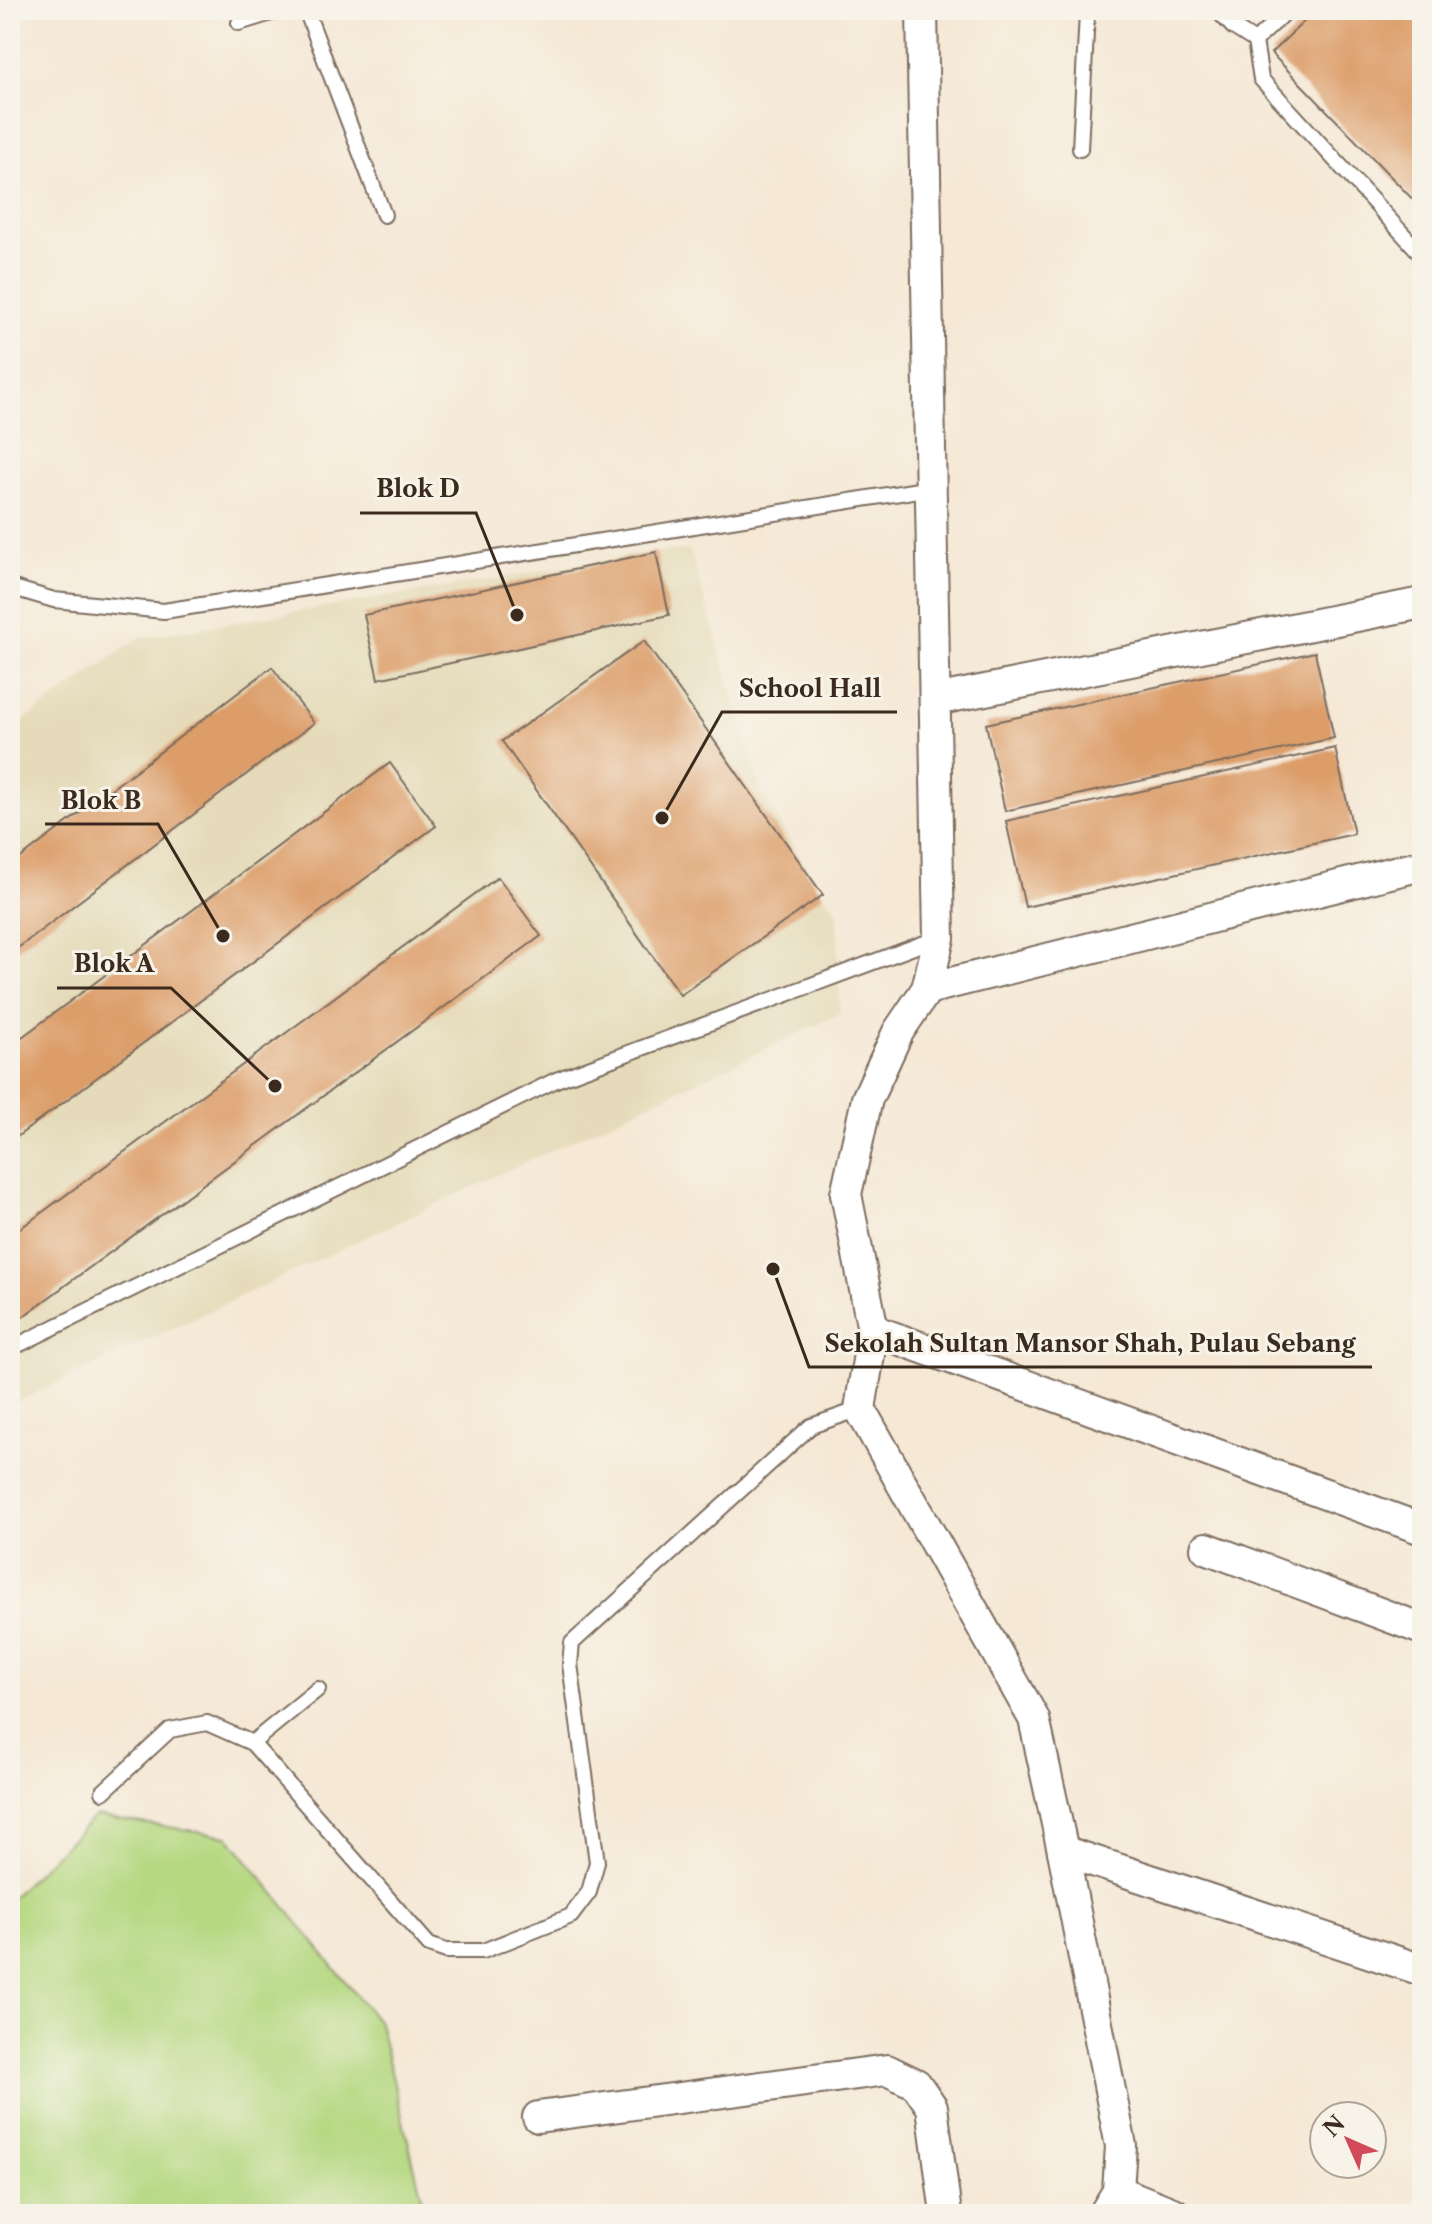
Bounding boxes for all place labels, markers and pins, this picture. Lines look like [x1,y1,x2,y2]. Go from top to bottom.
callout: Blok D [360,465,476,513]
callout: School Hall [722,664,897,712]
callout: Blok B [45,776,158,824]
callout: Blok A [57,940,171,988]
callout: Sekolah Sultan Mansor Shah, Pulau Sebang [809,1319,1372,1367]

